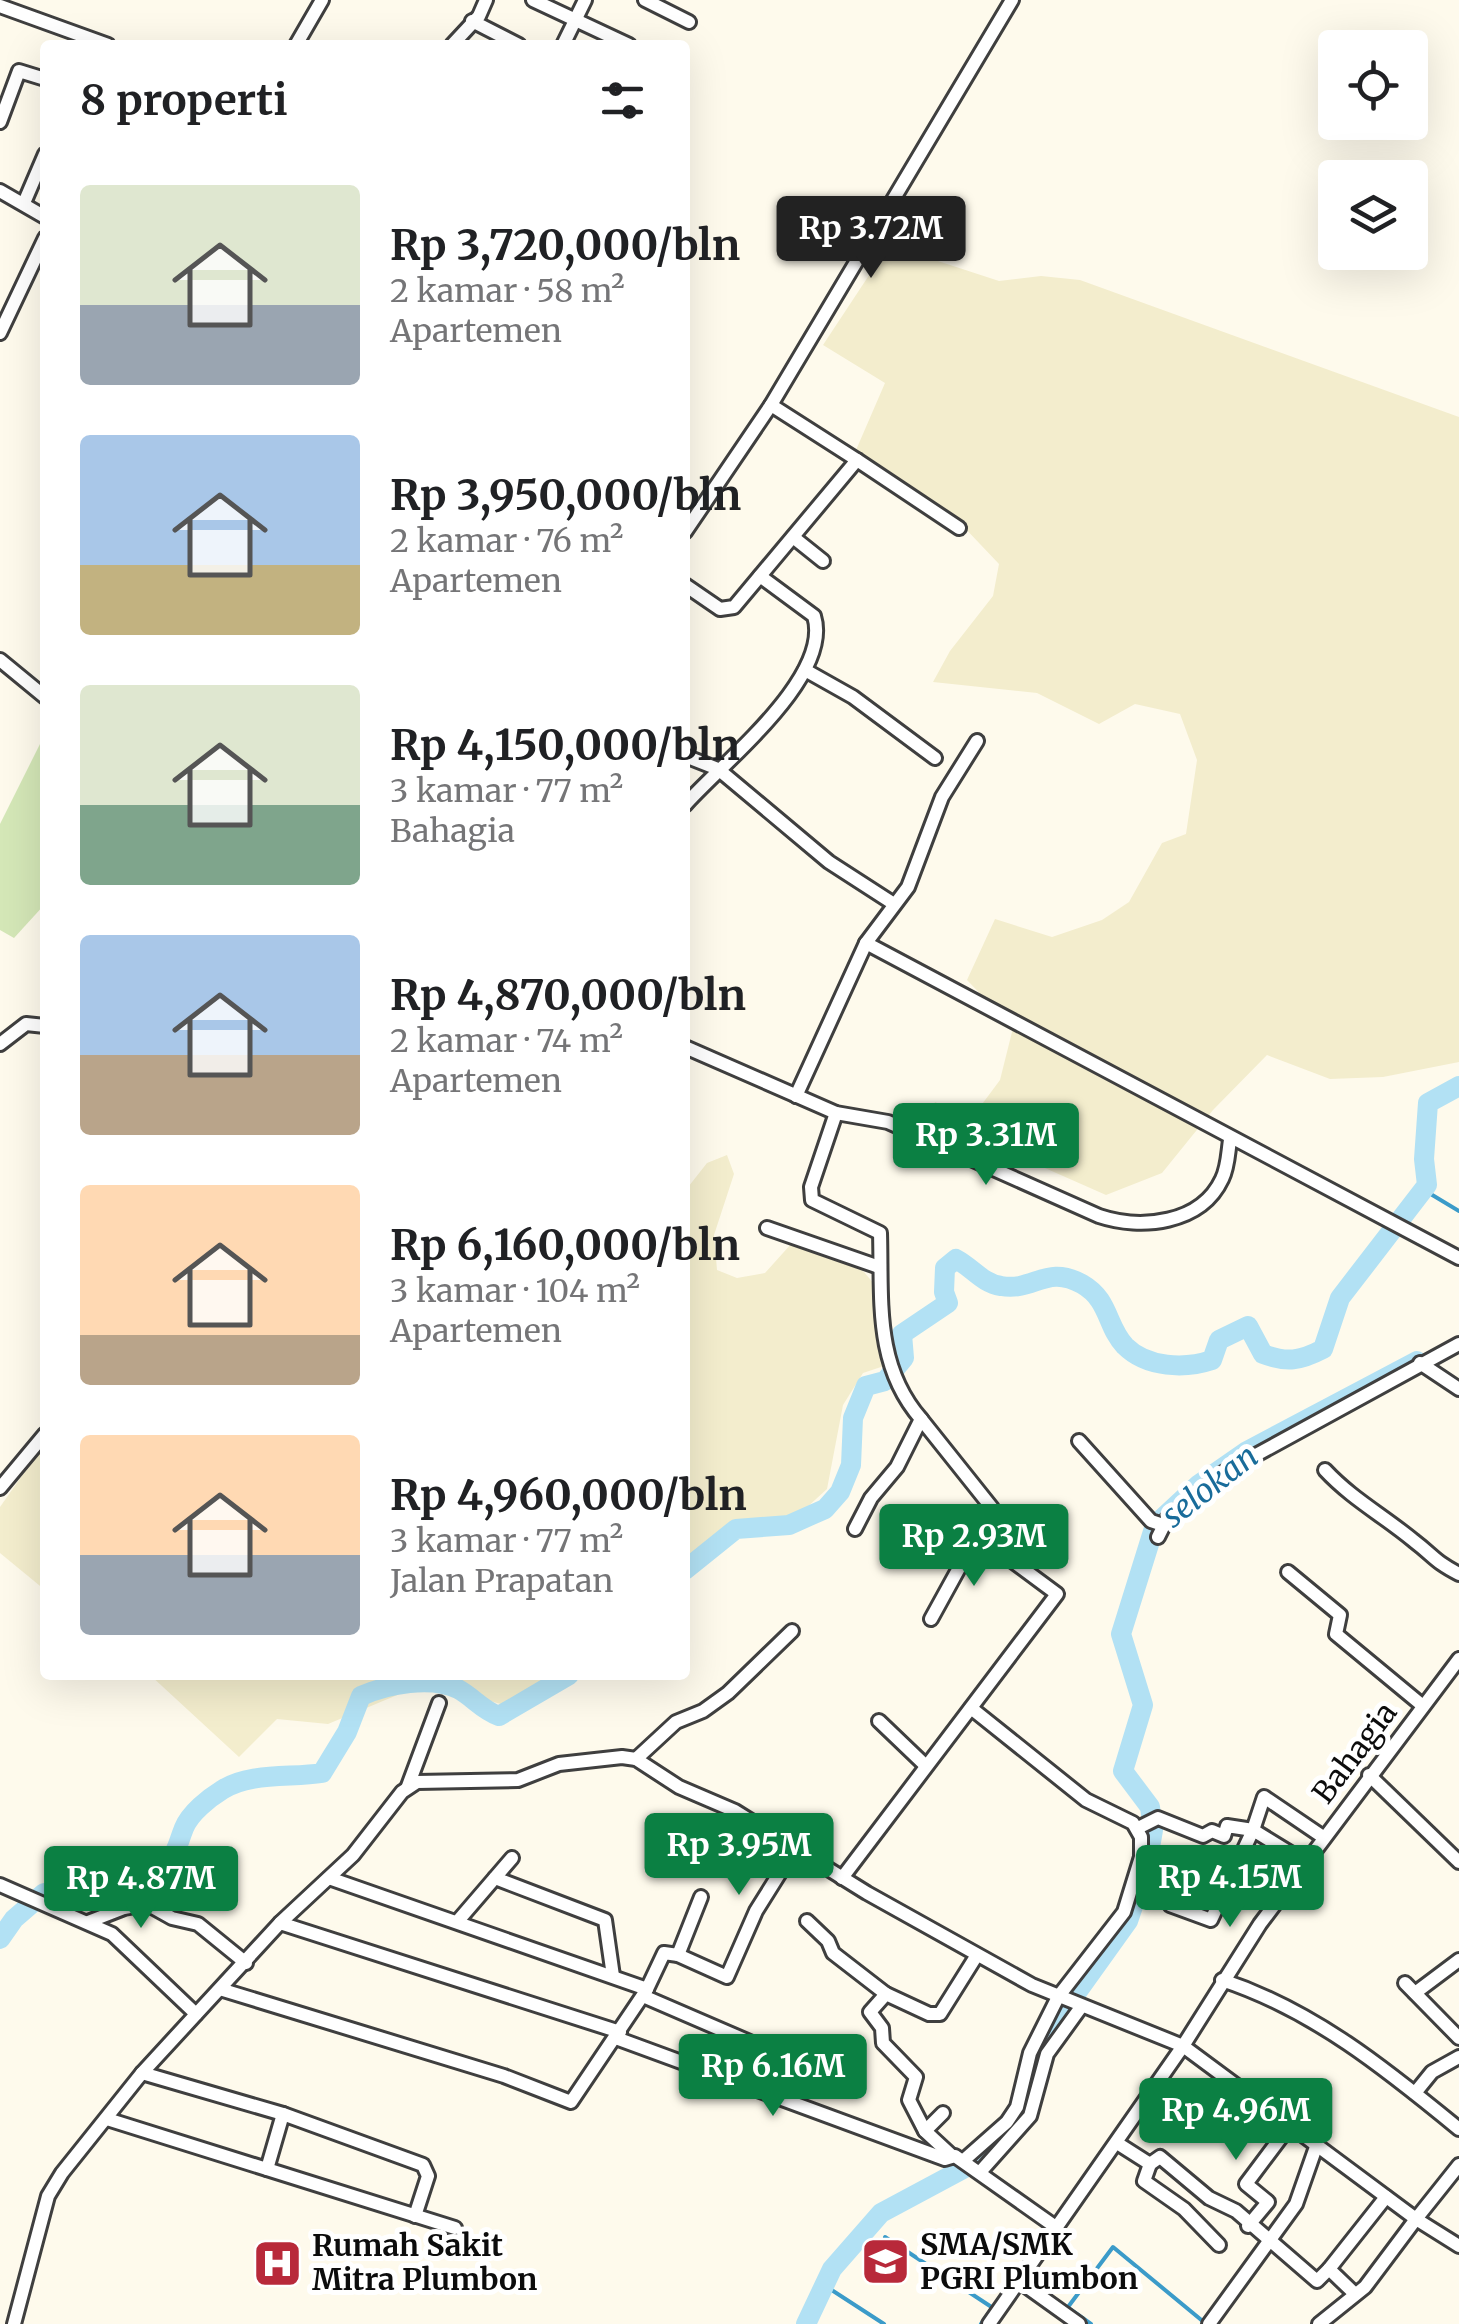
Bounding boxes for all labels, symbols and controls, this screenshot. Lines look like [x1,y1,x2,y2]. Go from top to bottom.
map controls [1318,30,1428,270]
button: locate [1318,30,1428,140]
icon: filters [595,73,650,128]
text: 8 properti [80,74,288,126]
button: layers [1318,160,1428,270]
pin: Rp 3.72M [768,196,974,281]
text: Rp 3.72M [799,208,943,248]
text: Rp 3,720,000/bln [390,219,740,271]
icon: home [160,225,280,345]
text: 2 kamar · 58 m² [390,271,625,311]
text: Apartemen [390,311,562,351]
text: Rp 3,950,000/bln [390,469,741,521]
icon: home [160,475,280,595]
text: 2 kamar · 76 m² [390,521,623,561]
text: Apartemen [390,561,562,601]
text: Rp 4,150,000/bln [390,719,740,771]
icon: home [160,725,280,845]
text: 3 kamar · 77 m² [390,771,623,811]
text: Bahagia [390,811,515,851]
text: Rp 4,870,000/bln [390,969,746,1021]
icon: home [160,975,280,1095]
text: 2 kamar · 74 m² [390,1021,623,1061]
text: Apartemen [390,1061,562,1101]
pin: Rp 3.31M [883,1103,1089,1188]
text: Rp 3.31M [915,1115,1057,1155]
text: Rp 6,160,000/bln [390,1219,740,1271]
icon: home [160,1225,280,1345]
text: 3 kamar · 104 m² [390,1271,640,1311]
text: Apartemen [390,1311,562,1351]
water label: selokan [1154,1436,1266,1536]
text: Rp 4,960,000/bln [390,1469,747,1521]
icon: home [160,1475,280,1595]
pin: Rp 2.93M [871,1504,1077,1589]
text: Rp 2.93M [901,1516,1047,1556]
text: 3 kamar · 77 m² [390,1521,623,1561]
text: Jalan Prapatan [390,1561,614,1601]
street label: Bahagia [1304,1694,1405,1811]
pin: Rp 3.95M [636,1813,842,1898]
text: Rp 3.95M [667,1825,811,1865]
pin: Rp 4.15M [1127,1845,1333,1930]
pin: Rp 4.87M [38,1846,244,1931]
text: Rp 4.15M [1158,1857,1302,1897]
text: Rp 4.87M [66,1858,216,1898]
pin: Rp 6.16M [670,2034,876,2119]
text: Rp 6.16M [701,2046,845,2086]
pin: Rp 4.96M [1133,2078,1339,2163]
text: Rp 4.96M [1161,2090,1311,2130]
place label: SMA/SMK PGRI Plumbon [920,2225,1138,2297]
place label: Rumah Sakit Mitra Plumbon [312,2226,537,2298]
school or university icon: SMA/SMK PGRI Plumbon [859,2236,911,2288]
hospital icon: Rumah Sakit Mitra Plumbon [251,2237,303,2289]

